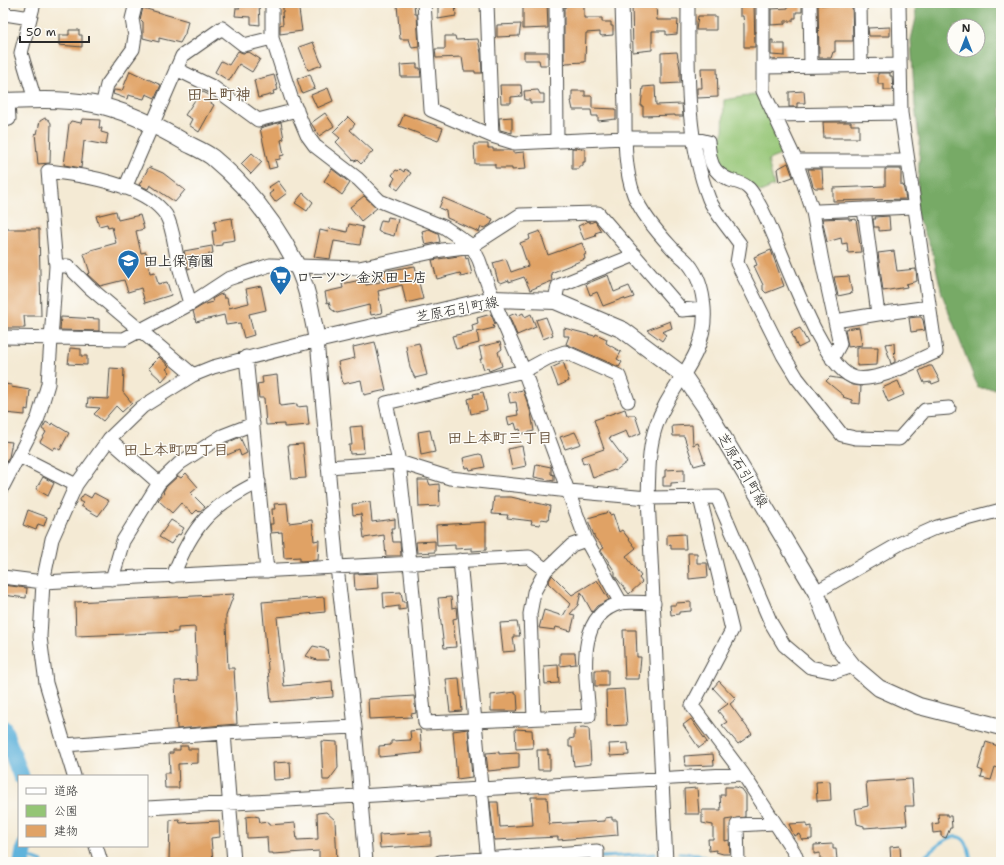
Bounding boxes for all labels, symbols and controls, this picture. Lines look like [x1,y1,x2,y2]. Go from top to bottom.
scale bar [20,18,89,44]
north arrow [946,18,986,58]
text: N [962,21,971,36]
text: 50 m [26,24,56,40]
district label: 田上町神 [187,84,251,105]
school or university icon: 田上保育園 [116,248,142,281]
place label: 田上保育園 [144,252,214,270]
supermarket icon: ローソン 金沢田上店 [267,264,293,297]
place label: ローソン 金沢田上店 [296,268,427,286]
street label: 芝原石引町線 [414,292,500,326]
district label: 田上本町三丁目 [447,428,553,448]
street label: 芝原石引町線 [714,429,772,511]
district label: 田上本町四丁目 [123,440,229,460]
legend [18,775,148,847]
text: 道路 [54,783,78,799]
text: 公園 [54,803,78,819]
text: 建物 [54,823,78,839]

